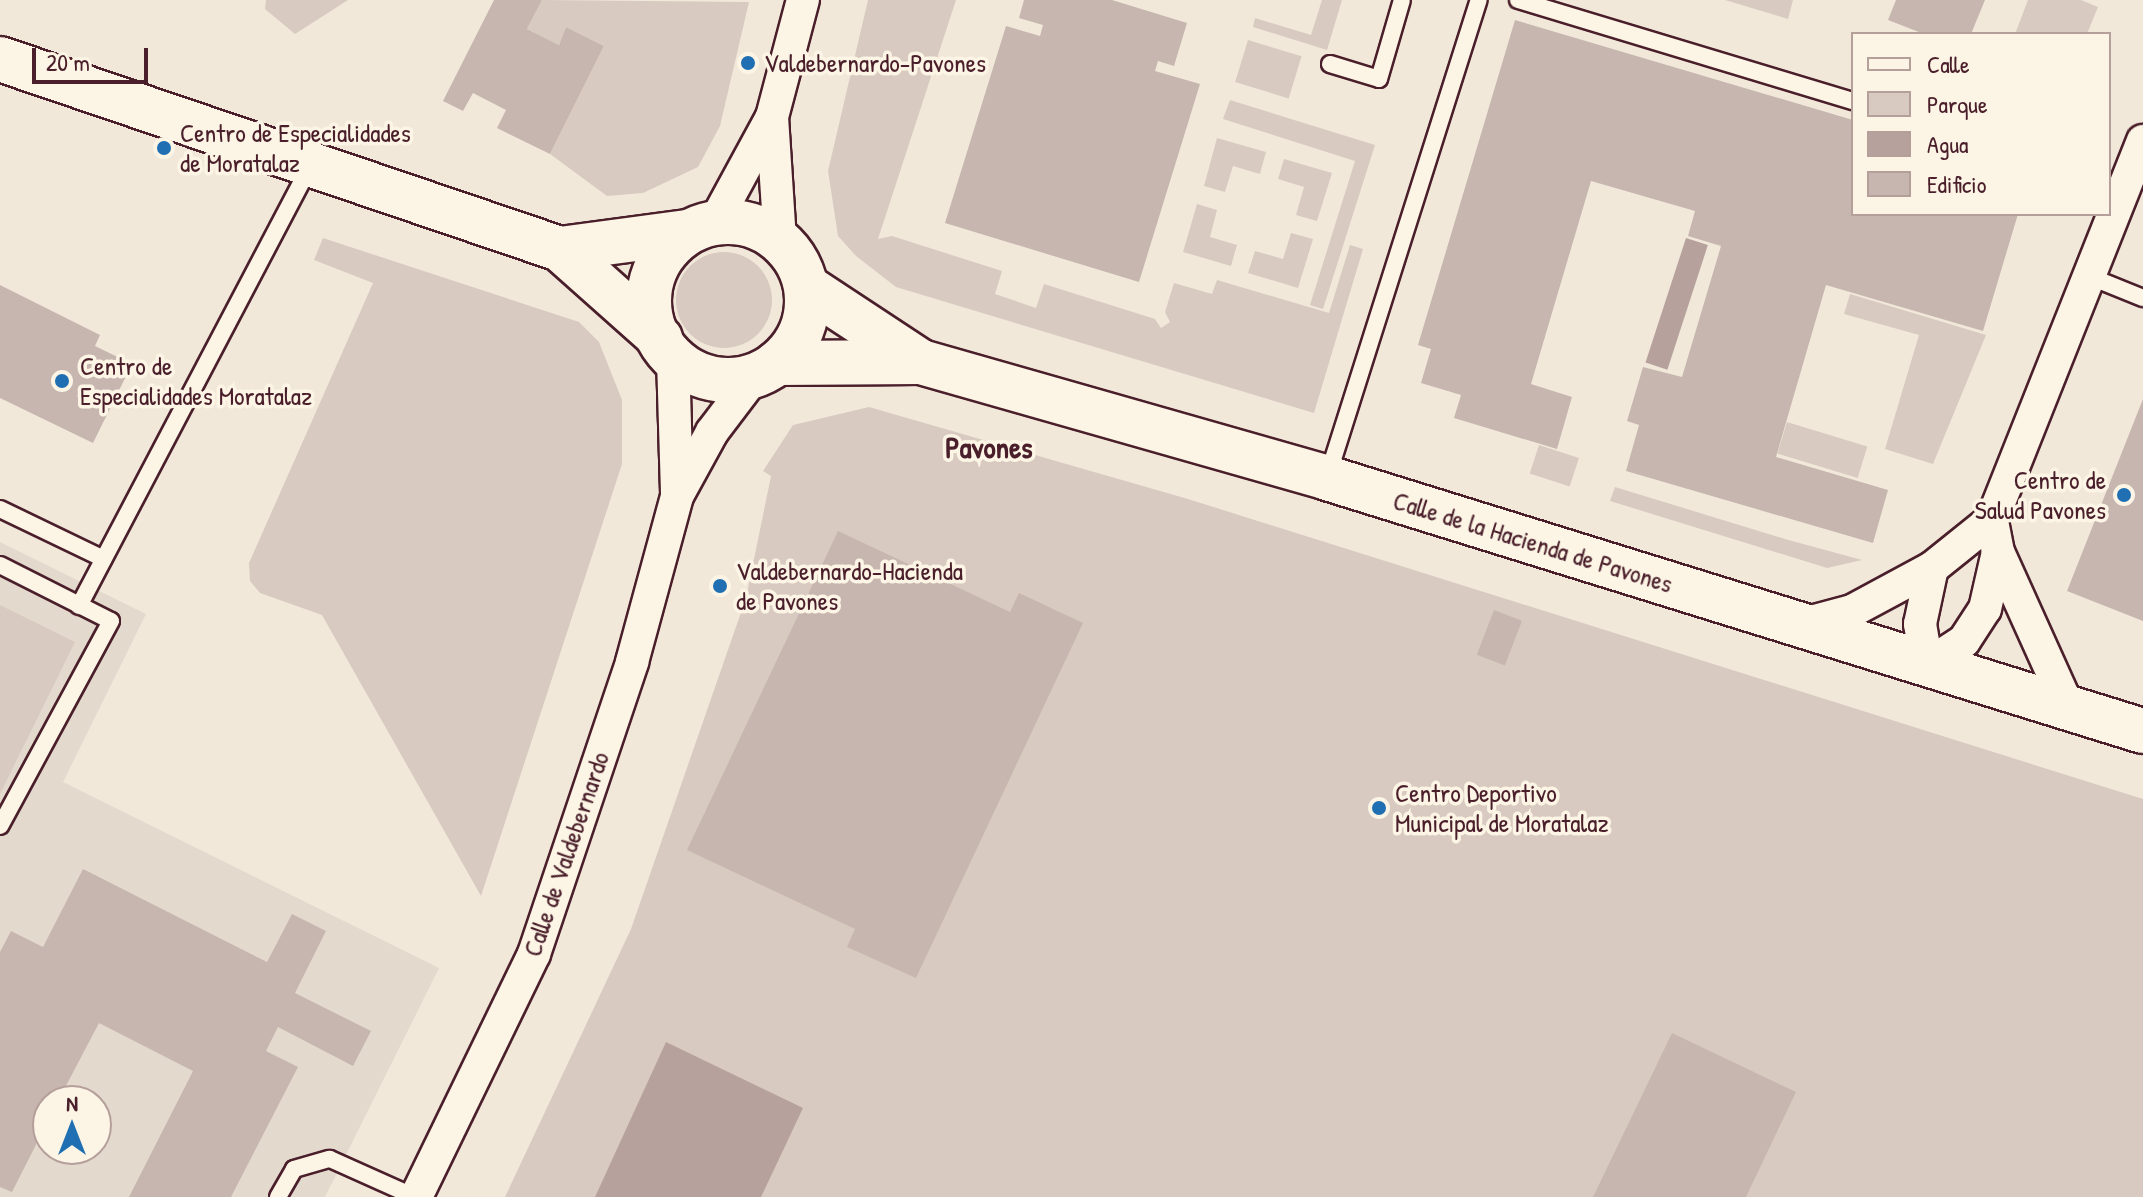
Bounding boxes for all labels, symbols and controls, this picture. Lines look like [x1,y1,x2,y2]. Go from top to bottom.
scale bar [36,32,152,82]
legend [1851,32,2111,216]
text: 20 m [46,46,90,78]
place label: Valdebernardo-Pavones [764,47,986,79]
text: Calle [1927,48,1969,80]
marker: Valdebernardo-Pavones [739,54,757,72]
text: Parque [1927,88,1987,120]
place label: Centro de Especialidades de Moratalaz [180,117,411,178]
text: Agua [1927,128,1968,160]
marker: Centro de Especialidades de Moratalaz [155,139,173,157]
text: Edificio [1927,168,1986,200]
place label: Centro de Especialidades Moratalaz [80,350,312,412]
marker: Centro de Especialidades Moratalaz [51,370,73,392]
district label: Pavones [945,429,1033,465]
place label: Centro de Salud Pavones [1975,464,2106,526]
marker: Centro de Salud Pavones [2113,484,2135,506]
street label: Calle de la Hacienda de Pavones [1390,485,1676,599]
place label: Valdebernardo-Hacienda de Pavones [736,555,963,616]
marker: Valdebernardo-Hacienda de Pavones [711,577,729,595]
street label: Calle de Valdebernardo [516,748,616,960]
place label: Centro Deportivo Municipal de Moratalaz [1395,777,1609,838]
marker: Centro Deportivo Municipal de Moratalaz [1370,799,1388,817]
north arrow [32,1085,112,1165]
text: N [66,1088,78,1118]

